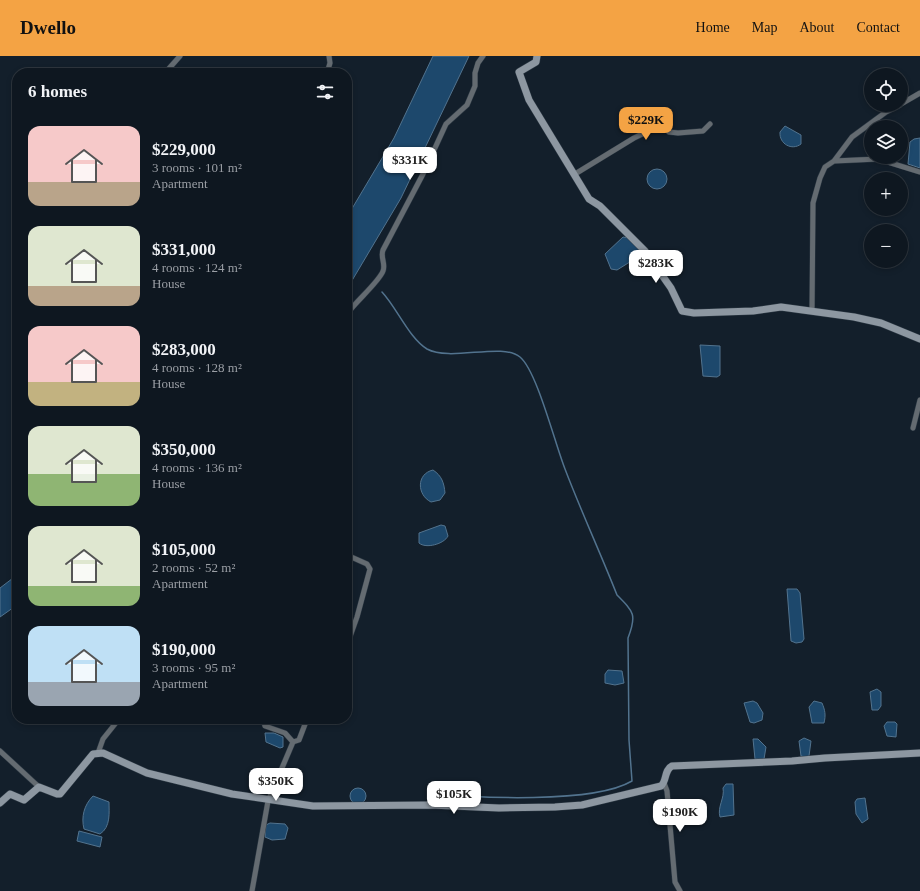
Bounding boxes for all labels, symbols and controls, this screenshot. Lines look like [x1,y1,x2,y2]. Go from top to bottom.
text: Dwello [20,17,76,38]
text: Home [696,20,730,35]
text: Map [752,20,777,35]
text: About [799,20,834,35]
text: Contact [856,20,900,35]
map controls [864,68,908,268]
button: locate [864,68,908,112]
icon: filters [314,81,336,103]
text: 6 homes [28,82,87,101]
pin: $229K [618,107,674,141]
text: $229K [628,112,664,127]
button: layers [864,120,908,164]
text: $229,000 [152,140,216,159]
icon: home [60,142,108,190]
pin: $331K [382,147,438,181]
text: $331K [392,152,428,167]
text: 3 rooms · 101 m² [152,160,242,175]
button: + [864,172,908,216]
text: Apartment [152,176,208,191]
button: − [864,224,908,268]
text: $331,000 [152,240,216,259]
icon: home [60,242,108,290]
pin: $283K [628,250,684,284]
text: $283K [638,255,674,270]
text: 4 rooms · 124 m² [152,260,242,275]
text: House [152,276,185,291]
text: $283,000 [152,340,216,359]
icon: home [60,342,108,390]
text: 4 rooms · 128 m² [152,360,242,375]
text: House [152,376,185,391]
text: $350,000 [152,440,216,459]
icon: home [60,442,108,490]
text: 4 rooms · 136 m² [152,460,242,475]
text: House [152,476,185,491]
text: $105,000 [152,540,216,559]
icon: home [60,542,108,590]
text: 2 rooms · 52 m² [152,560,235,575]
text: Apartment [152,576,208,591]
text: $190,000 [152,640,216,659]
icon: home [60,642,108,690]
text: 3 rooms · 95 m² [152,660,235,675]
text: Apartment [152,676,208,691]
pin: $350K [248,768,304,802]
text: $350K [258,773,294,788]
pin: $105K [426,781,482,815]
text: $105K [436,786,472,801]
pin: $190K [652,799,708,833]
text: $190K [662,804,698,819]

